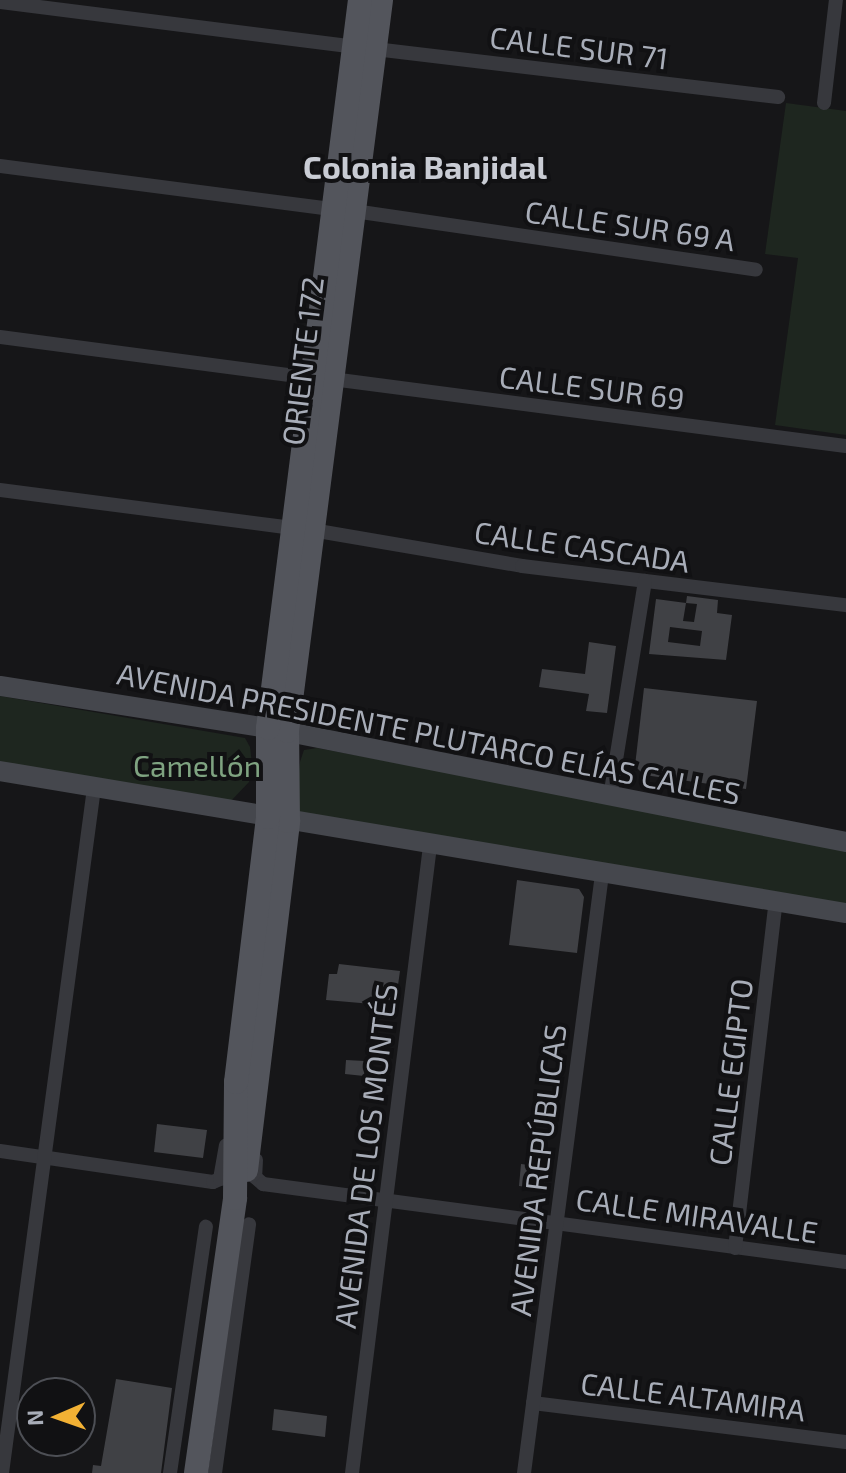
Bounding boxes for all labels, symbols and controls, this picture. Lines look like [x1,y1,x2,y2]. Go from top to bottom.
street label: CALLE SUR 71 [488,18,670,76]
district label: Colonia Banjidal [303,147,547,185]
street label: CALLE SUR 69 A [523,192,737,258]
street label: ORIENTE 172 [274,275,330,447]
street label: CALLE SUR 69 [497,358,687,416]
street label: CALLE CASCADA [472,513,692,579]
street label: AVENIDA PRESIDENTE PLUTARCO ELÍAS CALLES [114,655,744,811]
park label: Camellón [133,747,261,783]
street label: CALLE EGIPTO [701,976,759,1168]
street label: AVENIDA DE LOS MONTÉS [326,981,404,1331]
street label: AVENIDA REPÚBLICAS [501,1022,573,1318]
street label: CALLE MIRAVALLE [574,1180,820,1250]
street label: CALLE ALTAMIRA [578,1364,808,1428]
north arrow [16,1377,96,1457]
text: N [21,1409,47,1426]

